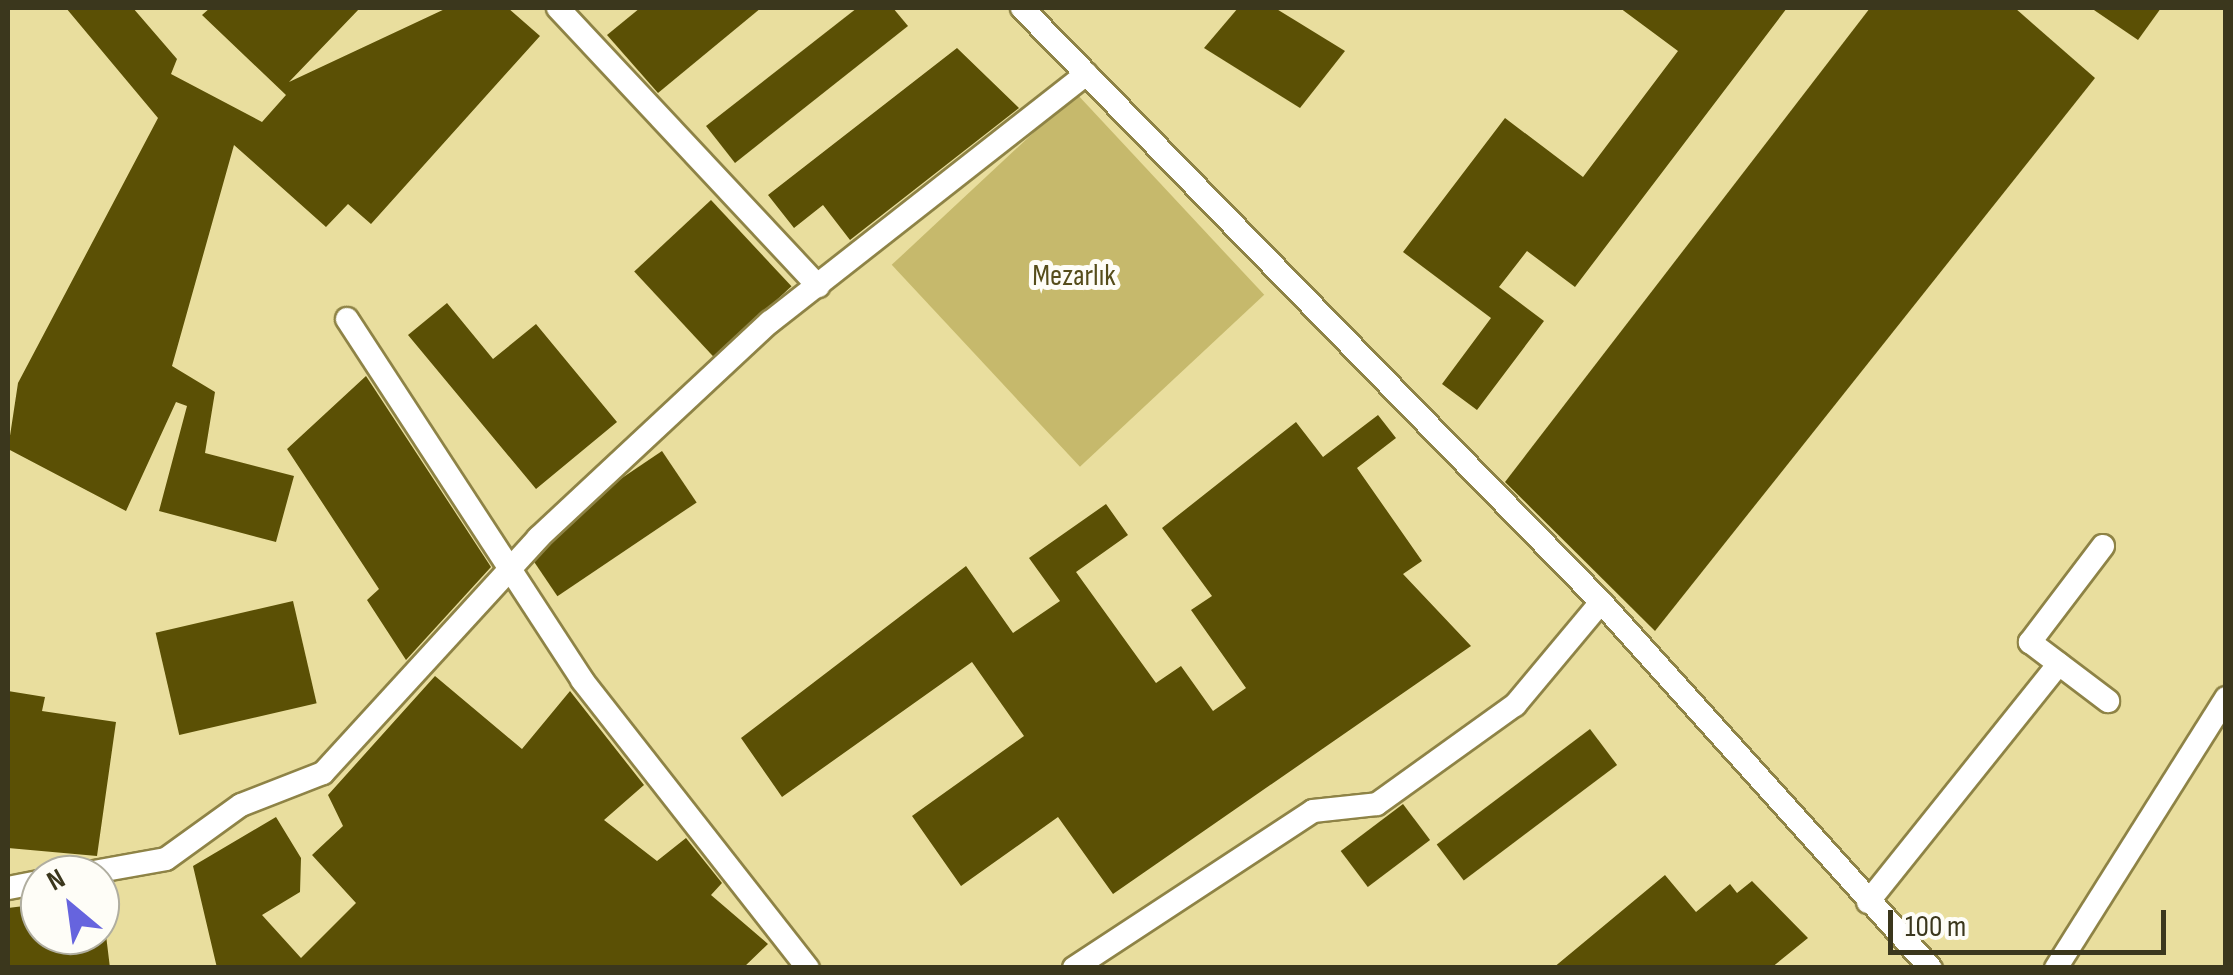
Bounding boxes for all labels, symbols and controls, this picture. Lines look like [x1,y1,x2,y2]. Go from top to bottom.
park label: Mezarlık [1032,258,1116,294]
north arrow [20,855,120,955]
text: N [42,862,71,898]
scale bar [1893,890,2170,952]
text: 100 m [1905,909,1966,945]

